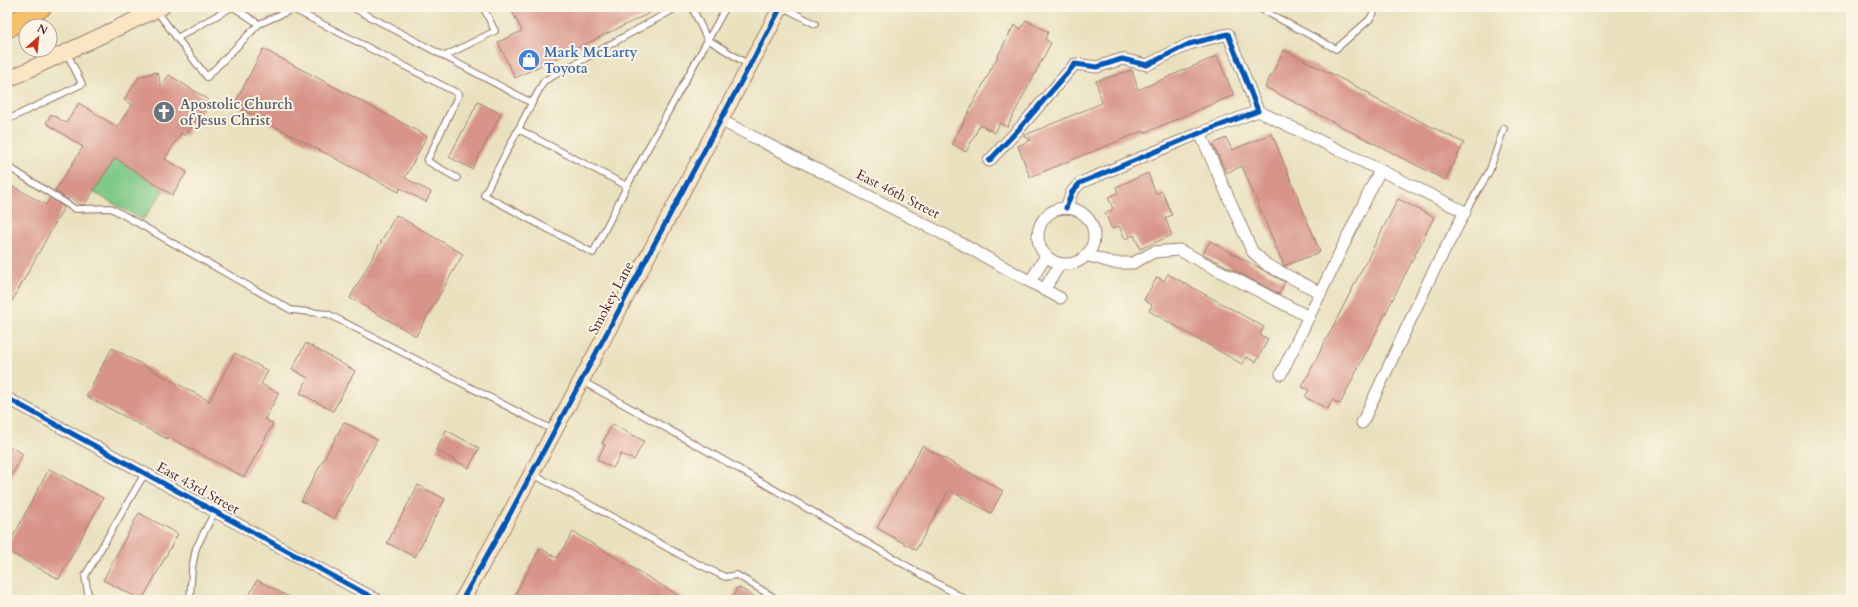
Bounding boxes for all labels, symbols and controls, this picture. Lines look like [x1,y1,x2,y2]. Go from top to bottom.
north arrow [18,18,58,58]
text: N [35,21,50,39]
place label: Mark McLarty Toyota [544,43,637,78]
shop icon: Mark McLarty Toyota [516,47,542,73]
place label: Apostolic Church of Jesus Christ [180,95,293,130]
church icon: Apostolic Church of Jesus Christ [151,99,177,125]
street label: East 46th Street [853,165,944,223]
street label: Smokey Lane [584,258,638,338]
street label: East 43rd Street [153,457,243,519]

